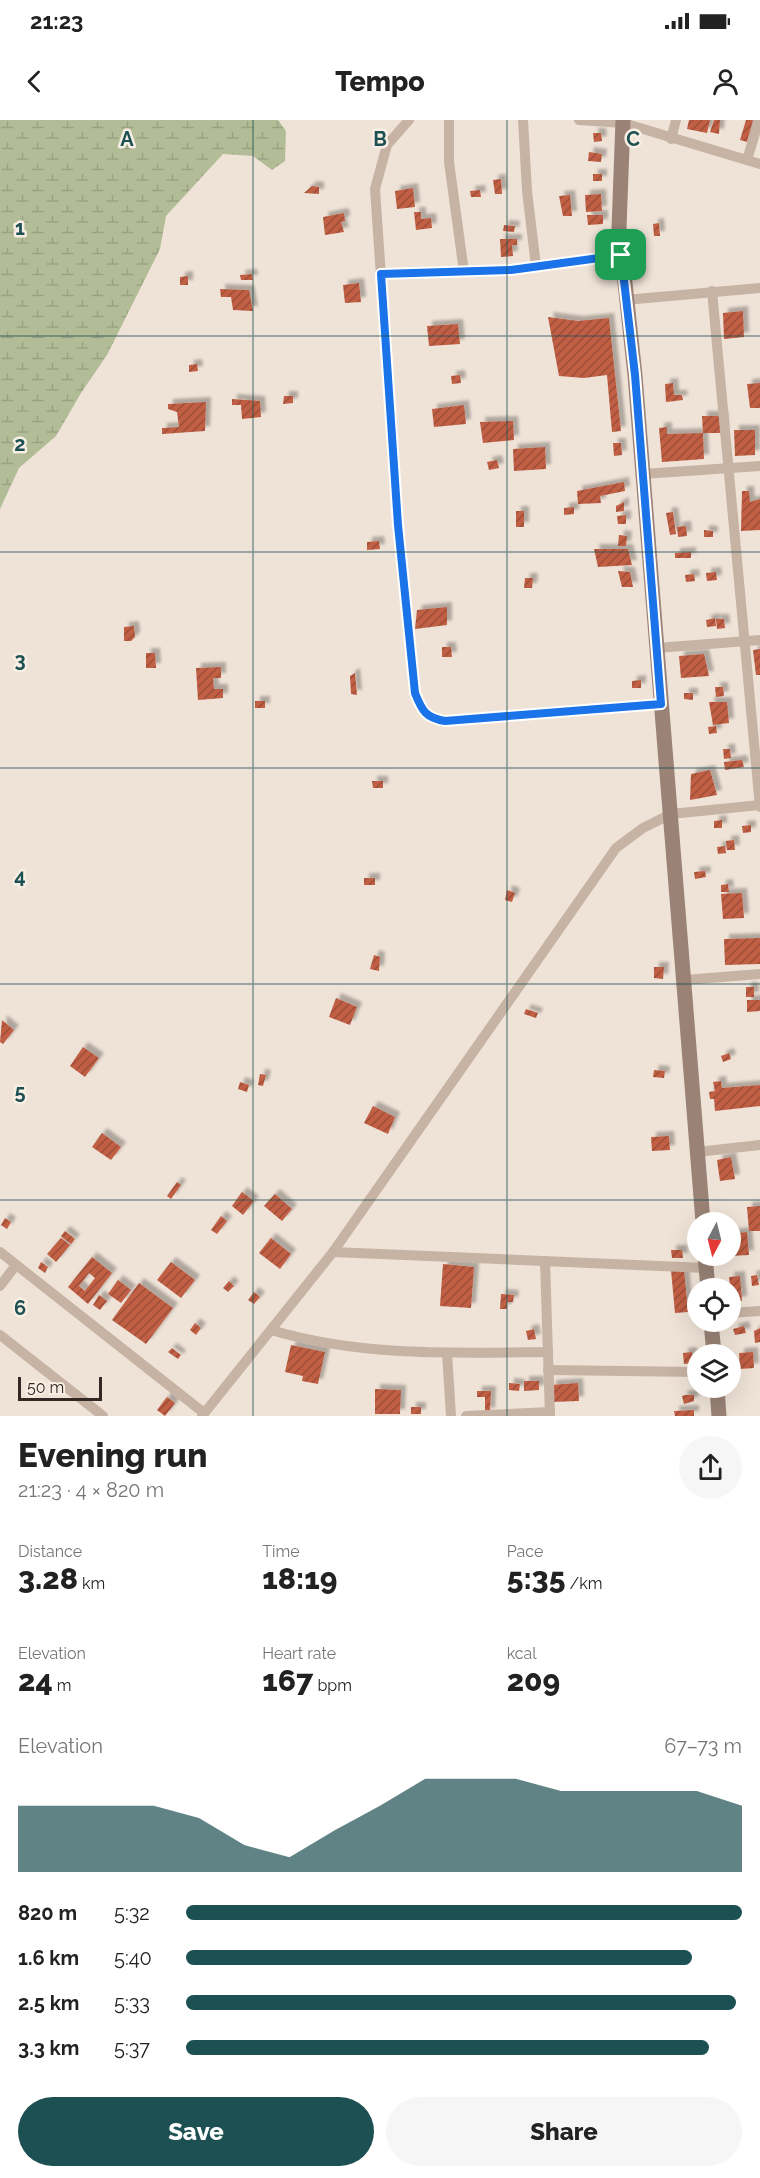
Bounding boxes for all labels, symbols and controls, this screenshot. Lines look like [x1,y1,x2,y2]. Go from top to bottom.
text: 21:23 [30,8,83,34]
icon: back [18,65,51,98]
icon: person [709,65,742,98]
text: Tempo [335,66,425,97]
text: A [120,127,134,151]
text: B [373,127,387,151]
text: C [626,127,640,151]
text: 1 [15,216,25,240]
pin [595,229,646,280]
icon: arrive [604,238,637,271]
text: 2 [14,432,26,456]
text: 3 [14,648,26,672]
text: 4 [14,864,26,888]
text: 5 [14,1080,26,1104]
north arrow [687,1212,741,1266]
map controls [687,1212,741,1398]
button: locate [687,1278,741,1332]
text: 6 [14,1296,26,1320]
button: layers [687,1344,741,1398]
scale bar [18,1374,102,1402]
text: 50 m [27,1378,64,1397]
text: Evening run [18,1436,208,1475]
button: share [679,1436,742,1499]
text: 21:23 · 4 × 820 m [18,1478,164,1502]
text: Distance [18,1542,82,1561]
text: Time [262,1542,300,1561]
text: Pace [507,1542,543,1561]
text: 3.28 [18,1561,78,1596]
text: 18:19 [262,1561,338,1596]
text: 5:35 [507,1561,565,1596]
text: km [78,1574,105,1593]
text: /km [565,1574,602,1593]
text: Elevation [18,1644,86,1663]
text: Heart rate [262,1644,336,1663]
text: kcal [507,1644,537,1663]
text: 24 [18,1663,53,1698]
text: 167 [262,1663,313,1698]
text: 209 [507,1663,560,1698]
text: m [53,1676,72,1695]
text: bpm [313,1676,352,1695]
text: Elevation [18,1734,103,1758]
text: 67–73 m [664,1734,742,1758]
text: 820 m [18,1901,77,1925]
text: 5:32 [114,1901,150,1925]
text: 1.6 km [18,1946,79,1970]
text: 5:40 [114,1946,152,1970]
text: 2.5 km [18,1991,79,2015]
text: 5:33 [114,1991,150,2015]
text: 3.3 km [18,2036,79,2060]
text: 5:37 [114,2036,150,2060]
button: Save [18,2097,374,2166]
button: Share [386,2097,742,2166]

